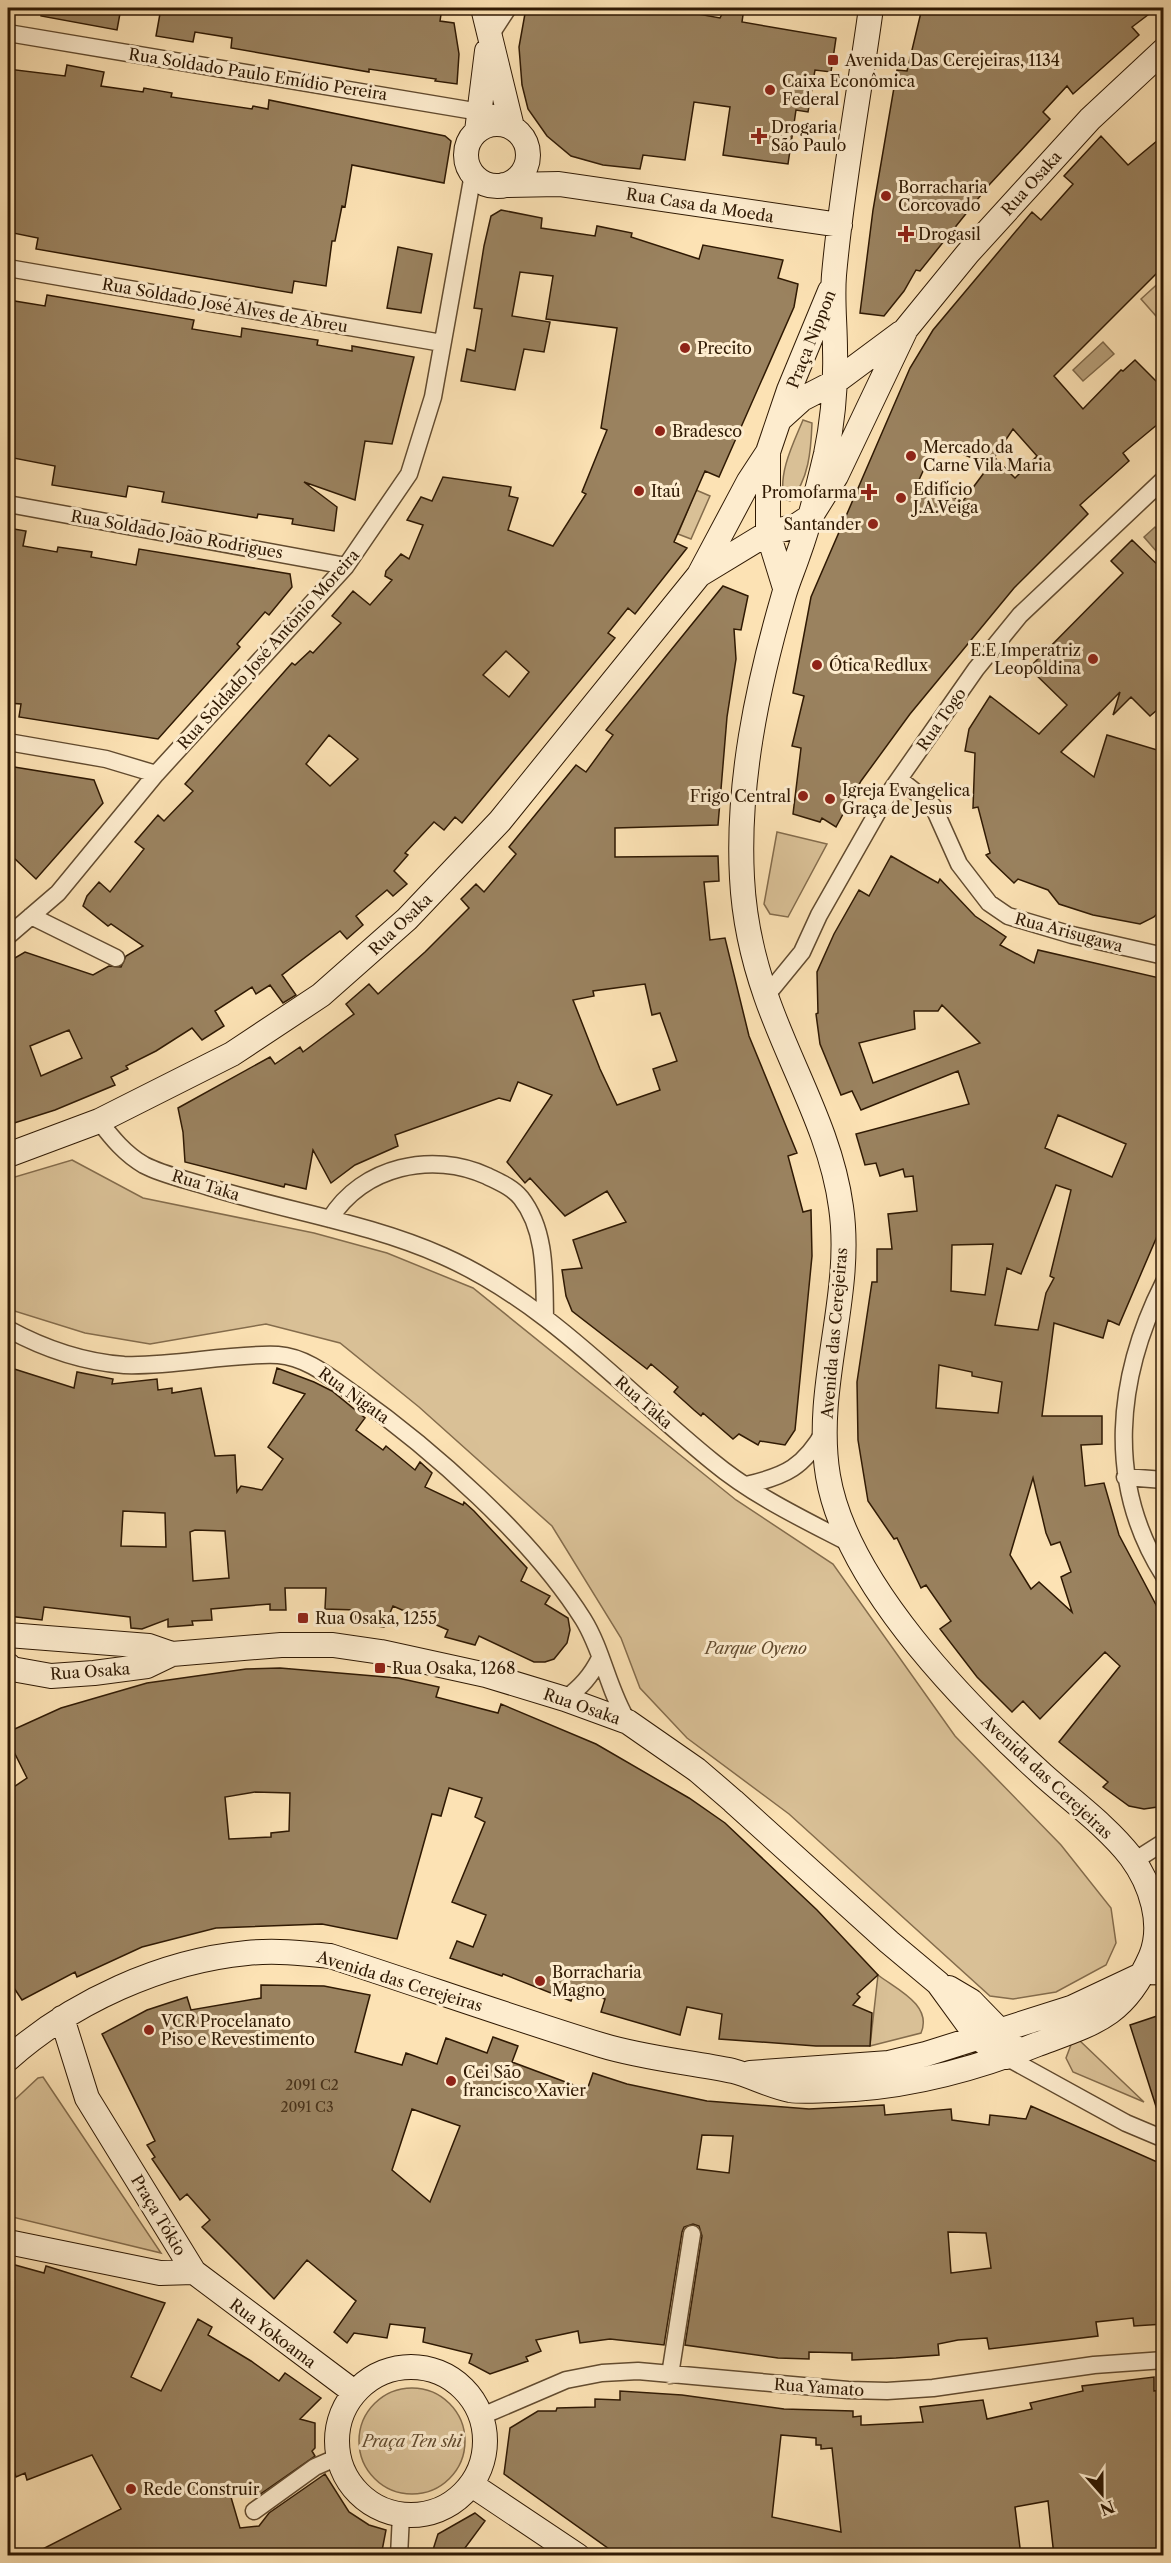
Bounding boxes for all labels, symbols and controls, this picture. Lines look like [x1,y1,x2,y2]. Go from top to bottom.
street label: Rua Soldado Paulo Emídio Pereira [127,44,389,104]
place label: Avenida Das Cerejeiras, 1134 [844,50,1060,70]
marker: Avenida Das Cerejeiras, 1134 [826,53,840,67]
place label: Caixa Econômica Federal [782,71,916,109]
marker: Caixa Econômica Federal [763,83,777,97]
place label: Drogaria São Paulo [771,117,846,155]
marker: Drogaria São Paulo [752,129,766,143]
street label: Rua Osaka [997,146,1066,219]
place label: Borracharia Corcovado [898,177,988,215]
street label: Rua Casa da Moeda [625,183,776,227]
marker: Borracharia Corcovado [879,189,893,203]
place label: Drogasil [918,224,981,244]
marker: Drogasil [899,227,913,241]
street label: Rua Soldado José Alves de Abreu [101,274,350,336]
street label: Praça Nippon [782,287,840,391]
place label: Precito [697,338,752,358]
marker: Precito [678,341,692,355]
place label: Bradesco [672,421,742,441]
marker: Bradesco [653,424,667,438]
place label: Mercado da Carne Vila Maria [923,437,1052,475]
marker: Mercado da Carne Vila Maria [904,449,918,463]
place label: Edifício J.A.Veiga [910,479,979,517]
place label: Itaú [651,481,681,501]
place label: Promofarma [761,482,858,502]
marker: Itaú [632,484,646,498]
marker: Promofarma [862,485,876,499]
marker: Edifício J.A.Veiga [894,491,908,505]
street label: Rua Soldado João Rodrigues [69,505,285,563]
place label: Santander [783,514,861,534]
marker: Santander [866,517,880,531]
street label: Rua Soldado José Antônio Moreira [173,544,364,753]
place label: E.E Imperatriz Leopoldina [970,640,1082,678]
marker: E.E Imperatriz Leopoldina [1086,652,1100,666]
place label: Ótica Redlux [829,655,929,675]
marker: Ótica Redlux [810,658,824,672]
street label: Rua Togo [912,684,970,754]
place label: Igreja Evangelica Graça de Jesus [842,780,971,818]
place label: Frigo Central [690,786,791,806]
marker: Frigo Central [796,789,810,803]
marker: Igreja Evangelica Graça de Jesus [823,792,837,806]
street label: Rua Osaka [364,889,436,959]
street label: Rua Arisugawa [1013,908,1126,956]
street label: Rua Taka [170,1165,243,1205]
street label: Avenida das Cerejeiras [816,1247,851,1420]
street label: Rua Nigata [315,1363,394,1428]
street label: Rua Taka [611,1372,677,1433]
place label: Rua Osaka, 1255 [315,1608,437,1628]
marker: Rua Osaka, 1255 [296,1611,310,1625]
park label: Parque Oyeno [703,1638,807,1658]
street label: Rua Osaka [49,1658,131,1684]
place label: Rua Osaka, 1268 [392,1658,515,1678]
marker: Rua Osaka, 1268 [373,1661,387,1675]
street label: Rua Osaka [541,1683,624,1729]
street label: Avenida das Cerejeiras [977,1710,1117,1843]
street label: Avenida das Cerejeiras [314,1946,485,2016]
place label: Borracharia Magno [552,1962,642,2000]
marker: Borracharia Magno [533,1974,547,1988]
place label: VCR Procelanato Piso e Revestimento [160,2011,315,2049]
marker: VCR Procelanato Piso e Revestimento [142,2023,156,2037]
place label: Cei São francisco Xavier [463,2062,586,2100]
marker: Cei São francisco Xavier [444,2074,458,2088]
house number: 2091 C2 [285,2076,339,2094]
house number: 2091 C3 [280,2098,334,2116]
street label: Praça Tókio [127,2171,191,2259]
street label: Rua Yokoama [226,2294,321,2372]
street label: Rua Yamato [773,2374,865,2400]
park label: Praça Ten shi [360,2431,463,2451]
north arrow [1072,2464,1132,2524]
place label: Rede Construir [143,2479,260,2499]
marker: Rede Construir [124,2482,138,2496]
text: N [1097,2496,1117,2520]

